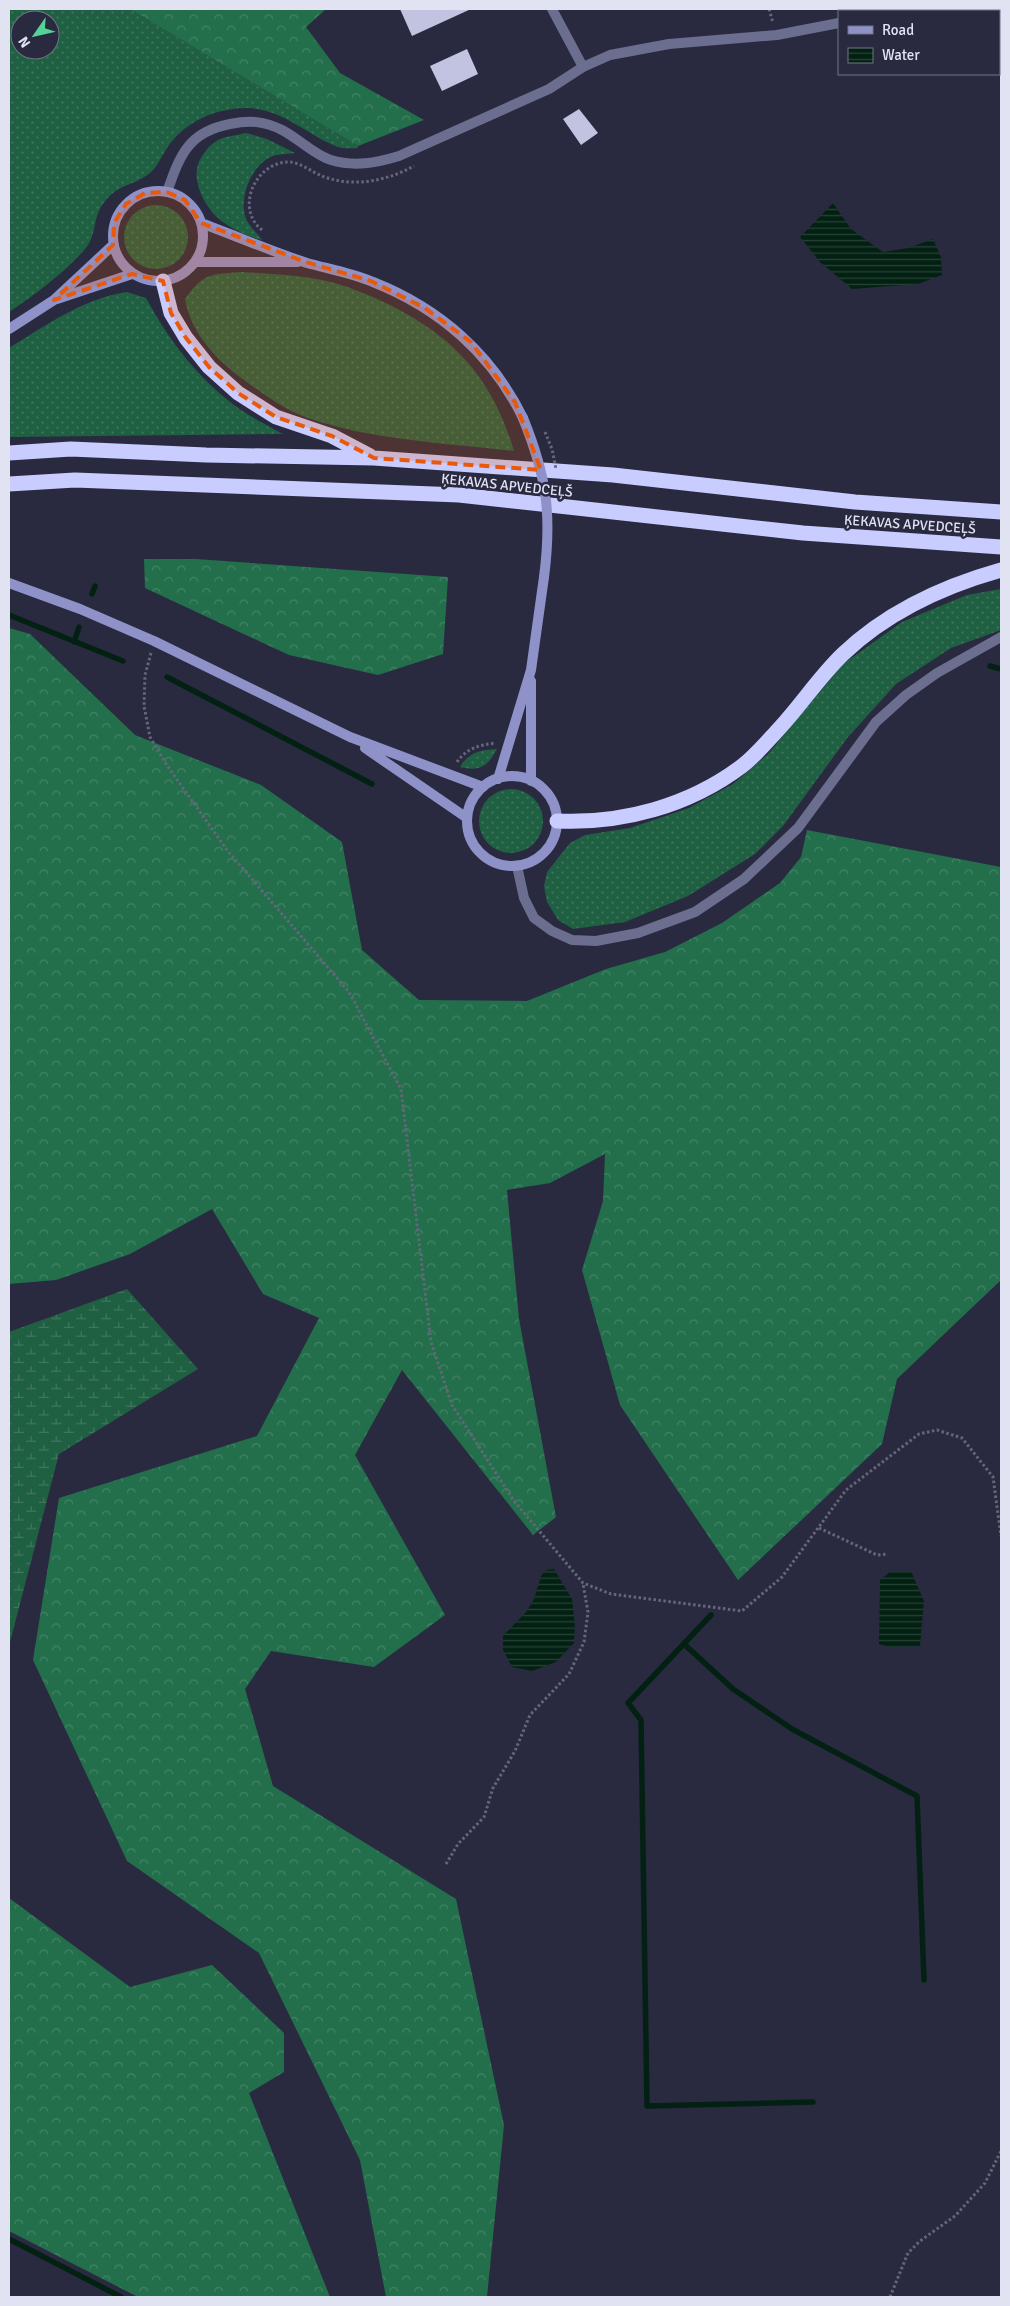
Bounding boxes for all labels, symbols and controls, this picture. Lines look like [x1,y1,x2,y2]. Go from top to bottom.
north arrow [10,10,60,60]
legend [838,10,1000,75]
text: Road [882,21,914,39]
text: N [15,33,34,51]
text: Water [882,46,920,64]
street label: ĶEKAVAS APVEDCEĻŠ [440,470,574,501]
street label: ĶEKAVAS APVEDCEĻŠ [843,511,977,538]

